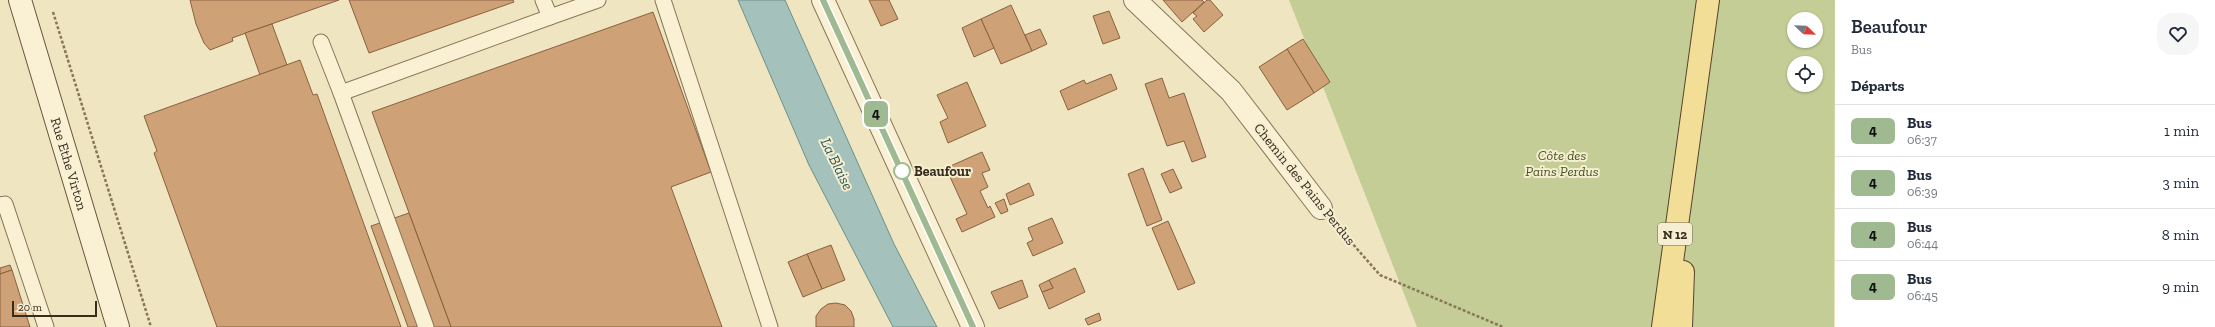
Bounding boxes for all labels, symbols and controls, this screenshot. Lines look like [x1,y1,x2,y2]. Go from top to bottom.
north arrow [1787,12,1823,48]
map controls [1787,12,1823,92]
button: heart [2157,13,2199,55]
text: Beaufour [1851,15,1927,38]
text: Bus [1851,42,1872,57]
button: locate [1787,56,1823,92]
text: Départs [1851,77,1904,95]
line badge: 4 [863,101,889,127]
text: 4 [872,105,880,122]
text: Bus [1907,114,1932,132]
street label: Rue Ethe Virton [47,116,91,212]
street label: Chemin des Pains Perdus [1250,120,1359,249]
text: 4 [1869,122,1877,139]
text: 1 min [2164,122,2199,140]
text: 06:37 [1907,132,1937,147]
water label: La Blaise [817,135,857,193]
park label: Côte des Pains Perdus [1525,147,1599,180]
marker: Beaufour [893,162,911,180]
place label: Beaufour [914,163,971,180]
text: Bus [1907,166,1932,184]
text: 4 [1869,174,1877,191]
text: 3 min [2163,174,2199,192]
text: 06:39 [1907,184,1938,199]
text: Bus [1907,218,1932,236]
road number: N 12 [1658,223,1692,245]
text: 4 [1869,226,1877,243]
text: 8 min [2162,226,2199,244]
text: 06:44 [1907,236,1938,251]
text: Bus [1907,270,1932,288]
text: 4 [1869,278,1877,295]
text: 9 min [2162,278,2199,296]
text: 06:45 [1907,288,1938,303]
scale bar [12,299,97,318]
text: 20 m [18,301,42,314]

